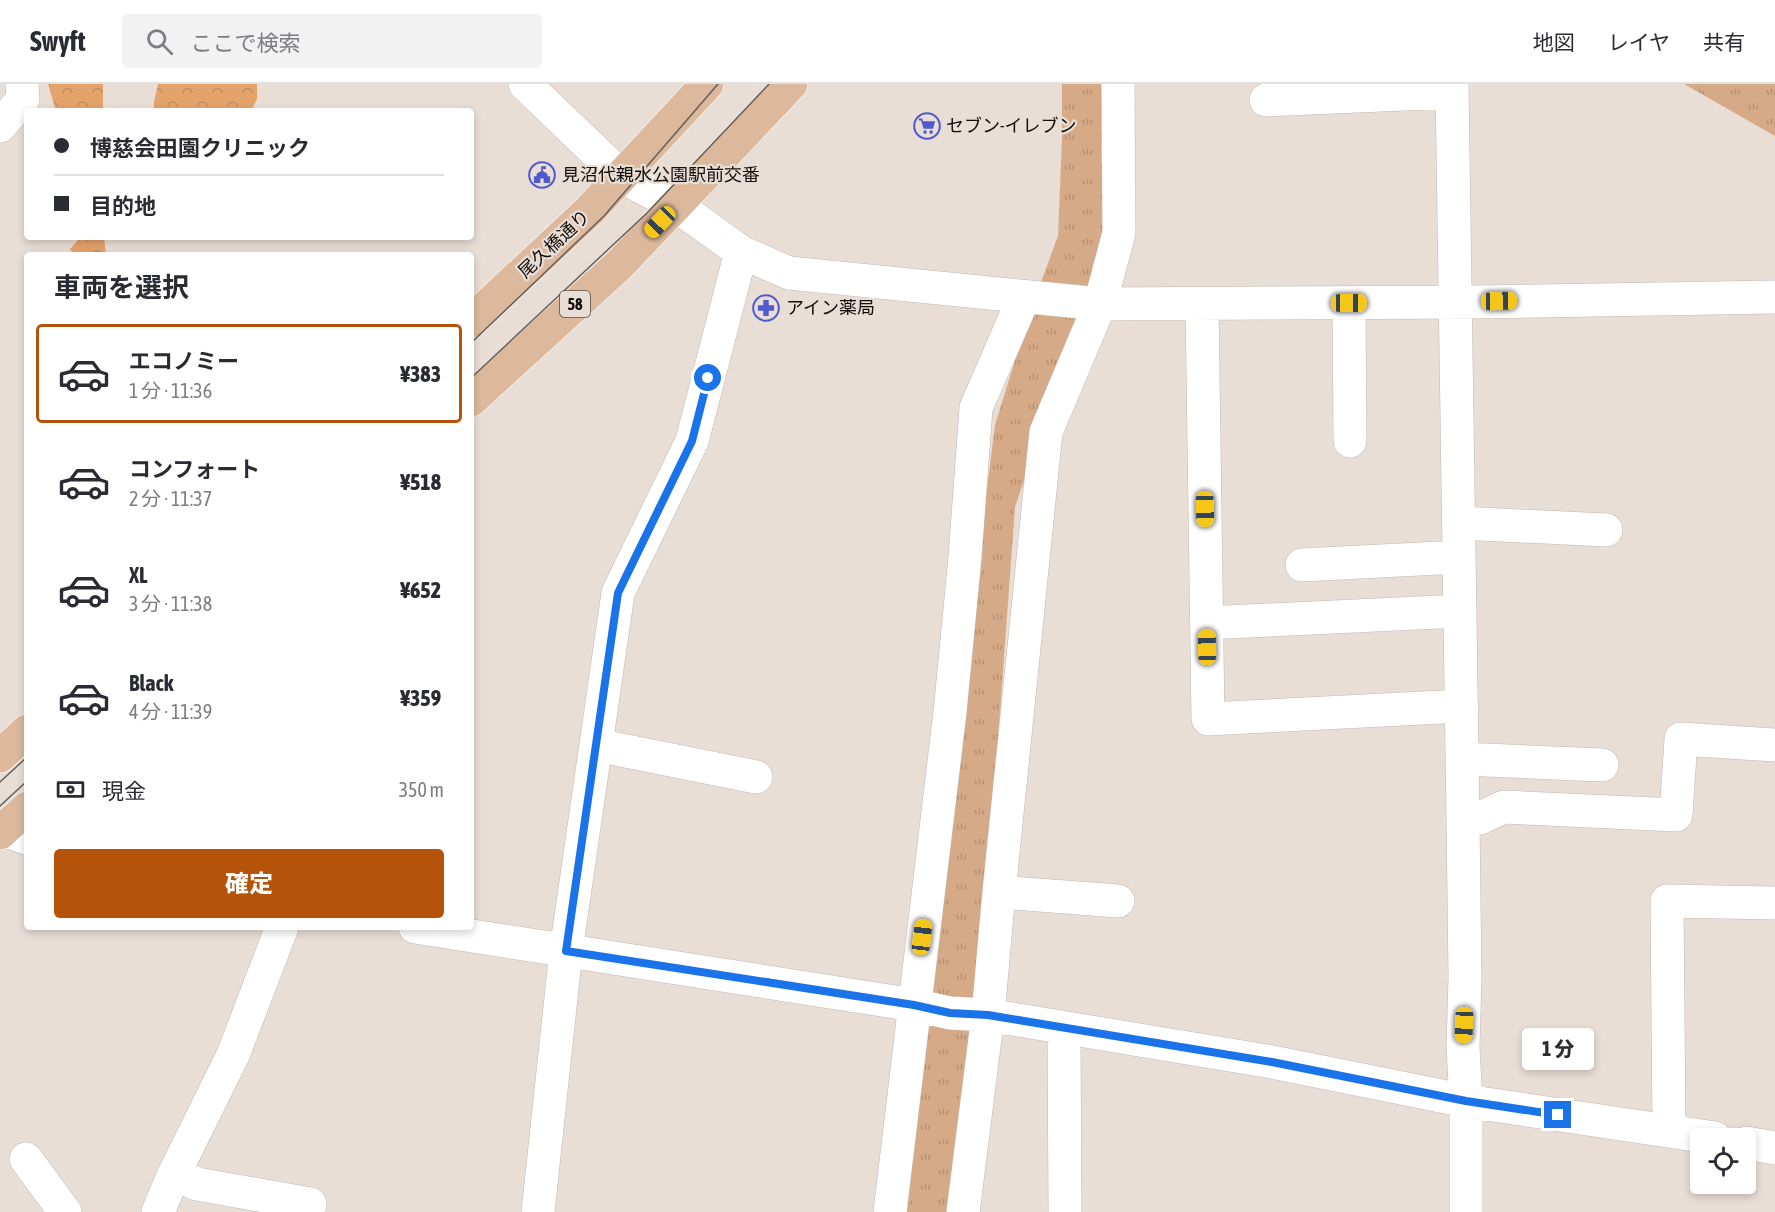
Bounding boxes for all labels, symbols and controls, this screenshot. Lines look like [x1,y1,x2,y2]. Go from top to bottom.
search box [122,14,542,68]
text: Swyft [30,25,86,57]
icon: search [143,25,176,58]
text: ここで検索 [191,30,301,56]
text: 地図 [1533,30,1575,54]
text: レイヤ [1608,30,1670,54]
text: 共有 [1703,30,1745,54]
supermarket icon: セブン-イレブン [912,111,942,141]
place label: セブン-イレブン [946,115,1077,136]
text: 博慈会田園クリニック [90,135,310,161]
public building icon: 見沼代親水公園駅前交番 [527,160,557,190]
place label: 見沼代親水公園駅前交番 [562,164,760,185]
text: 目的地 [90,193,156,219]
car [641,203,679,241]
street label: 尾久橋通り [514,205,594,282]
text: 車両を選択 [54,272,189,303]
road number: 58 [560,291,590,317]
car [1481,292,1517,310]
pharmacy icon: アイン薬局 [751,293,781,323]
car [1331,294,1367,312]
place label: アイン薬局 [786,297,875,318]
icon: car [57,347,111,401]
text: エコノミー [129,348,239,374]
text: ¥383 [400,361,441,387]
route start [694,364,721,391]
text: 1 分 · 11:36 [129,379,212,402]
icon: car [57,455,111,509]
text: コンフォート [129,456,260,482]
text: ¥518 [400,469,441,495]
text: 2 分 · 11:37 [129,487,212,510]
car [1196,491,1214,527]
text: XL [129,562,147,588]
icon: car [57,563,111,617]
text: ¥652 [400,577,441,603]
text: 3 分 · 11:38 [129,592,212,615]
car [1198,629,1216,665]
text: Black [129,670,173,696]
icon: car [57,671,111,725]
text: ¥359 [400,685,441,711]
text: 4 分 · 11:39 [129,700,212,723]
icon: cash [54,773,87,806]
text: 現金 [102,778,146,804]
text: 350 m [399,778,444,801]
button: 確定 [54,849,444,918]
car [911,918,933,956]
car [1454,1007,1474,1043]
callout: 1 分 [1522,1028,1594,1070]
text: 1 分 [1542,1037,1574,1060]
route end [1544,1101,1571,1128]
map controls [1690,1128,1756,1194]
button: locate [1690,1128,1756,1194]

